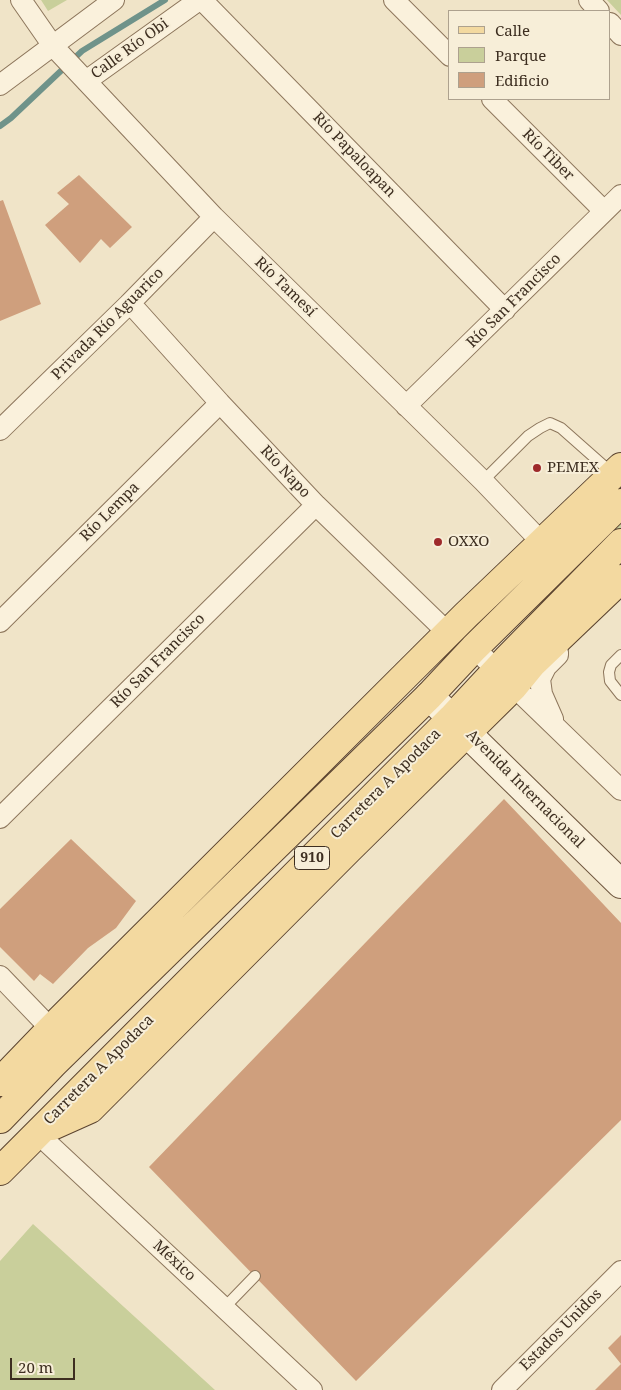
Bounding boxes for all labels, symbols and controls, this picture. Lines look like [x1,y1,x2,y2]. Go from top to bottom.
legend [448,10,611,100]
street label: Calle Río Obi [88,15,172,83]
text: Calle [495,20,530,40]
text: Parque [495,45,546,65]
text: Edificio [495,70,549,90]
street label: Río Papaloapan [309,109,399,201]
street label: Río Tiber [518,125,578,185]
street label: Río San Francisco [463,250,565,352]
street label: Río Tamesí [251,253,319,321]
street label: Privada Río Aguarico [48,264,168,384]
street label: Río Napo [256,442,314,502]
place label: PEMEX [547,459,599,477]
marker: PEMEX [531,462,543,474]
street label: Río Lempa [77,479,143,545]
place label: OXXO [448,533,489,551]
marker: OXXO [432,536,444,548]
street label: Río San Francisco [107,610,209,712]
street label: Carretera A Apodaca [327,725,445,843]
street label: Avenida Internacional [462,726,588,852]
road number: 910 [294,846,330,870]
street label: Carretera A Apodaca [40,1011,158,1129]
street label: México [149,1237,199,1285]
street label: Estados Unidos [516,1285,606,1375]
scale bar [12,1348,78,1380]
text: 20 m [18,1357,53,1377]

